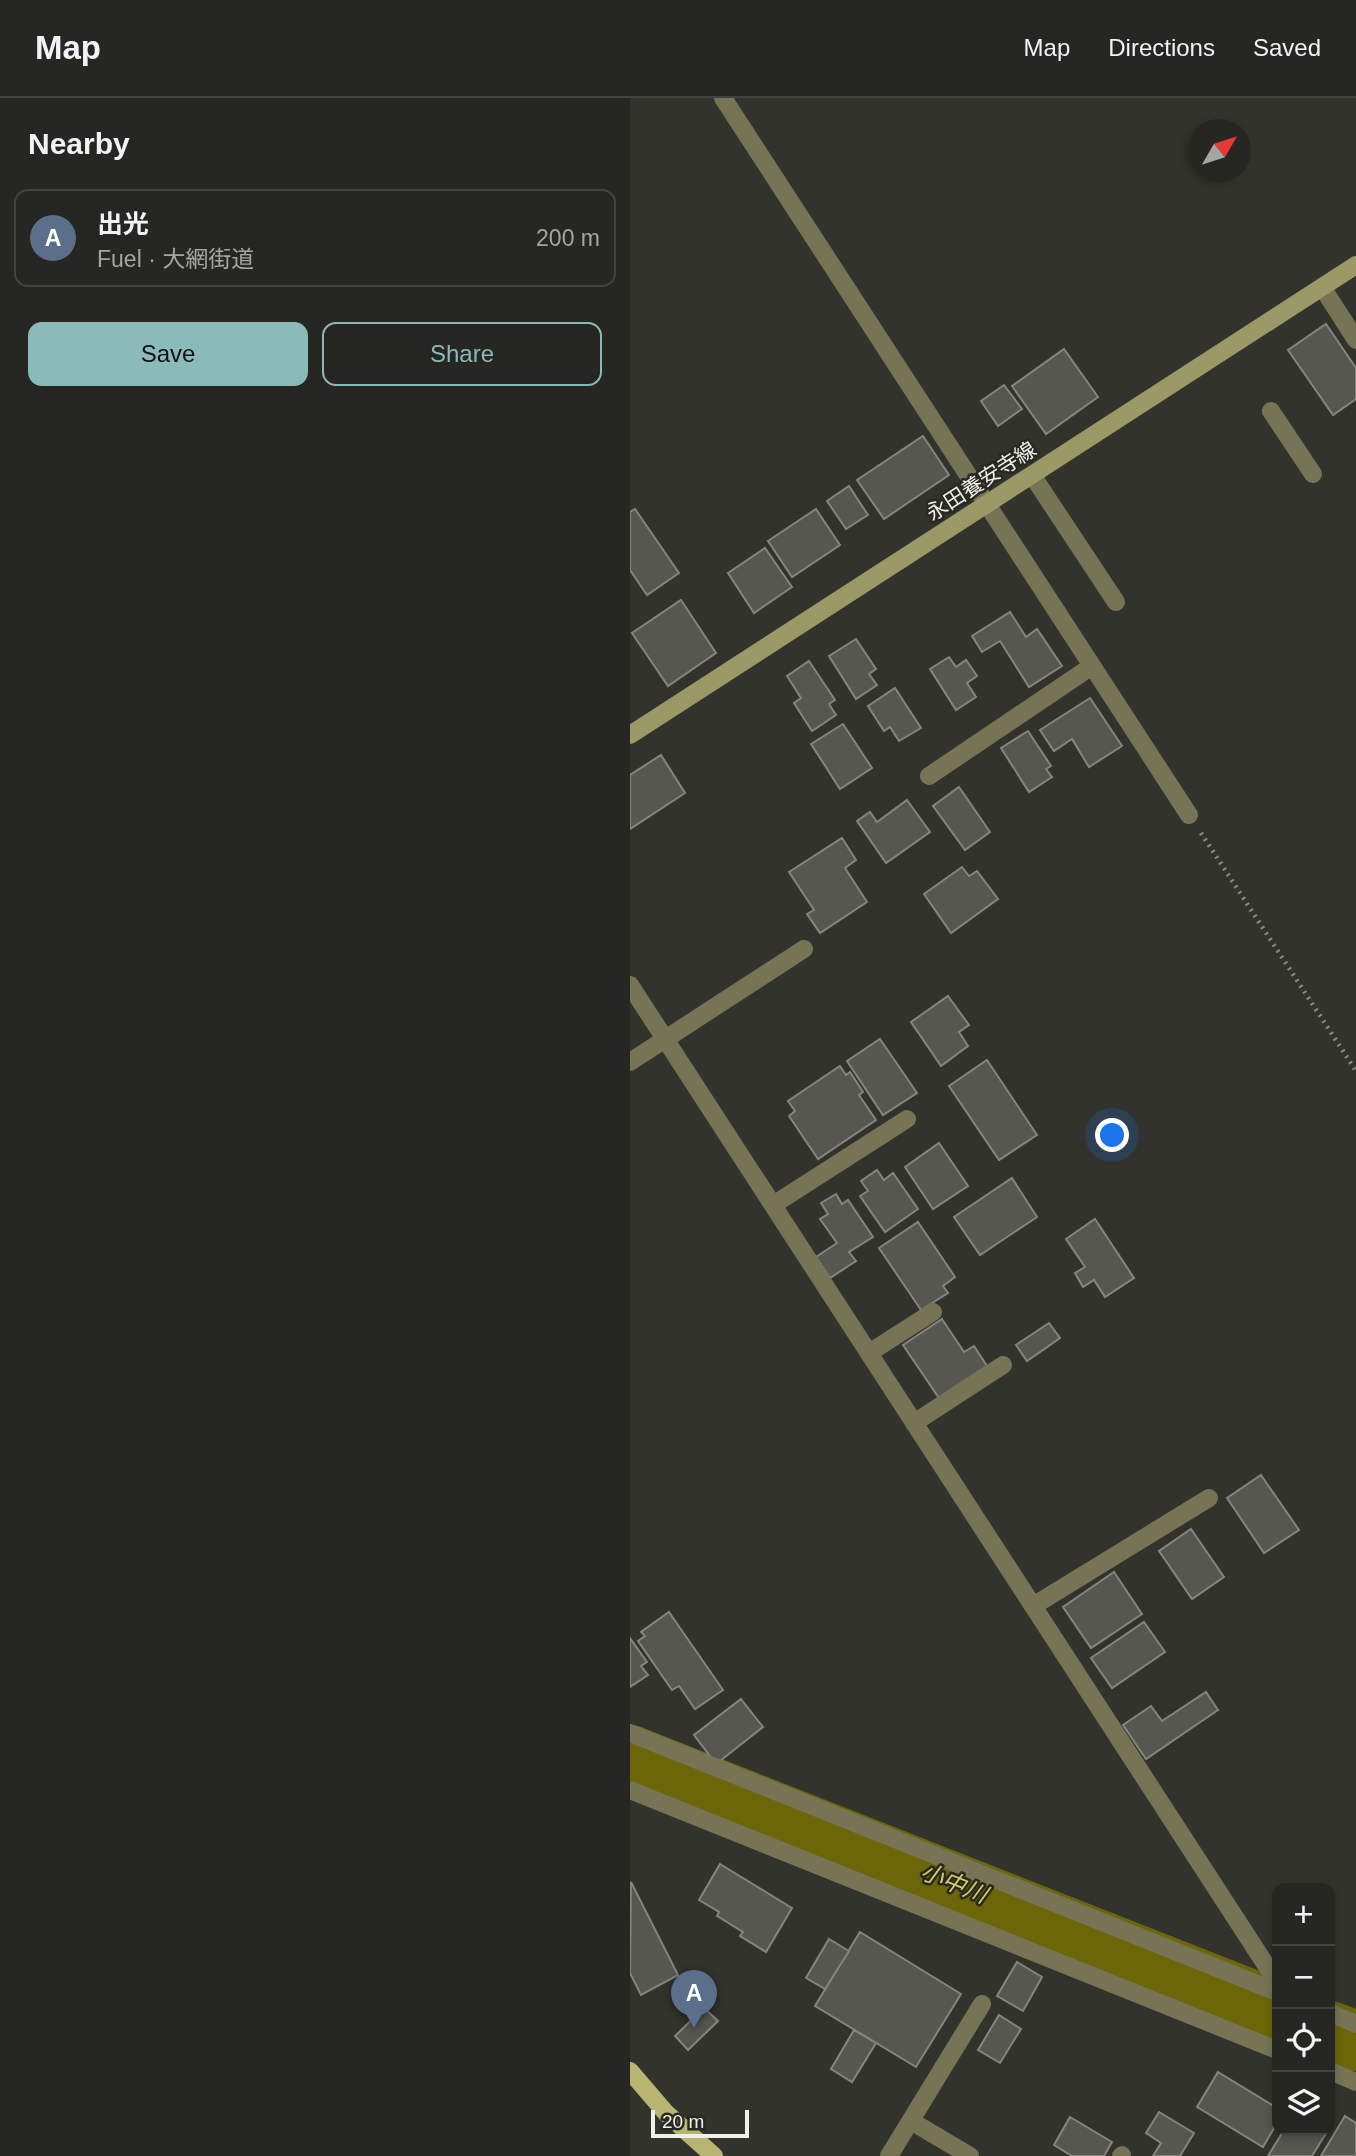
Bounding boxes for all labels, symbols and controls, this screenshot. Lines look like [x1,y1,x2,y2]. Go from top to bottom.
text: Map [35,29,101,66]
text: Map [1024,34,1070,61]
text: Directions [1108,34,1215,61]
text: Saved [1253,34,1321,61]
north arrow [1188,119,1251,182]
text: Nearby [28,127,130,160]
text: 出光 [97,209,149,239]
text: A [45,225,61,251]
text: 200 m [536,225,600,251]
text: Fuel · 大網街道 [97,246,254,272]
button: Save [28,322,308,386]
button: Share [322,322,602,386]
street label: 永田養安寺線 [922,437,1040,525]
your location [1095,1118,1129,1152]
water label: 小中川 [917,1858,994,1909]
map controls [1272,1883,1335,2135]
button: + [1272,1883,1335,1946]
button: − [1272,1946,1335,2009]
pin: A [671,1970,717,2028]
button: locate [1272,2009,1335,2072]
button: layers [1272,2072,1335,2135]
scale bar [651,2107,749,2139]
text: 20 m [662,2111,704,2132]

